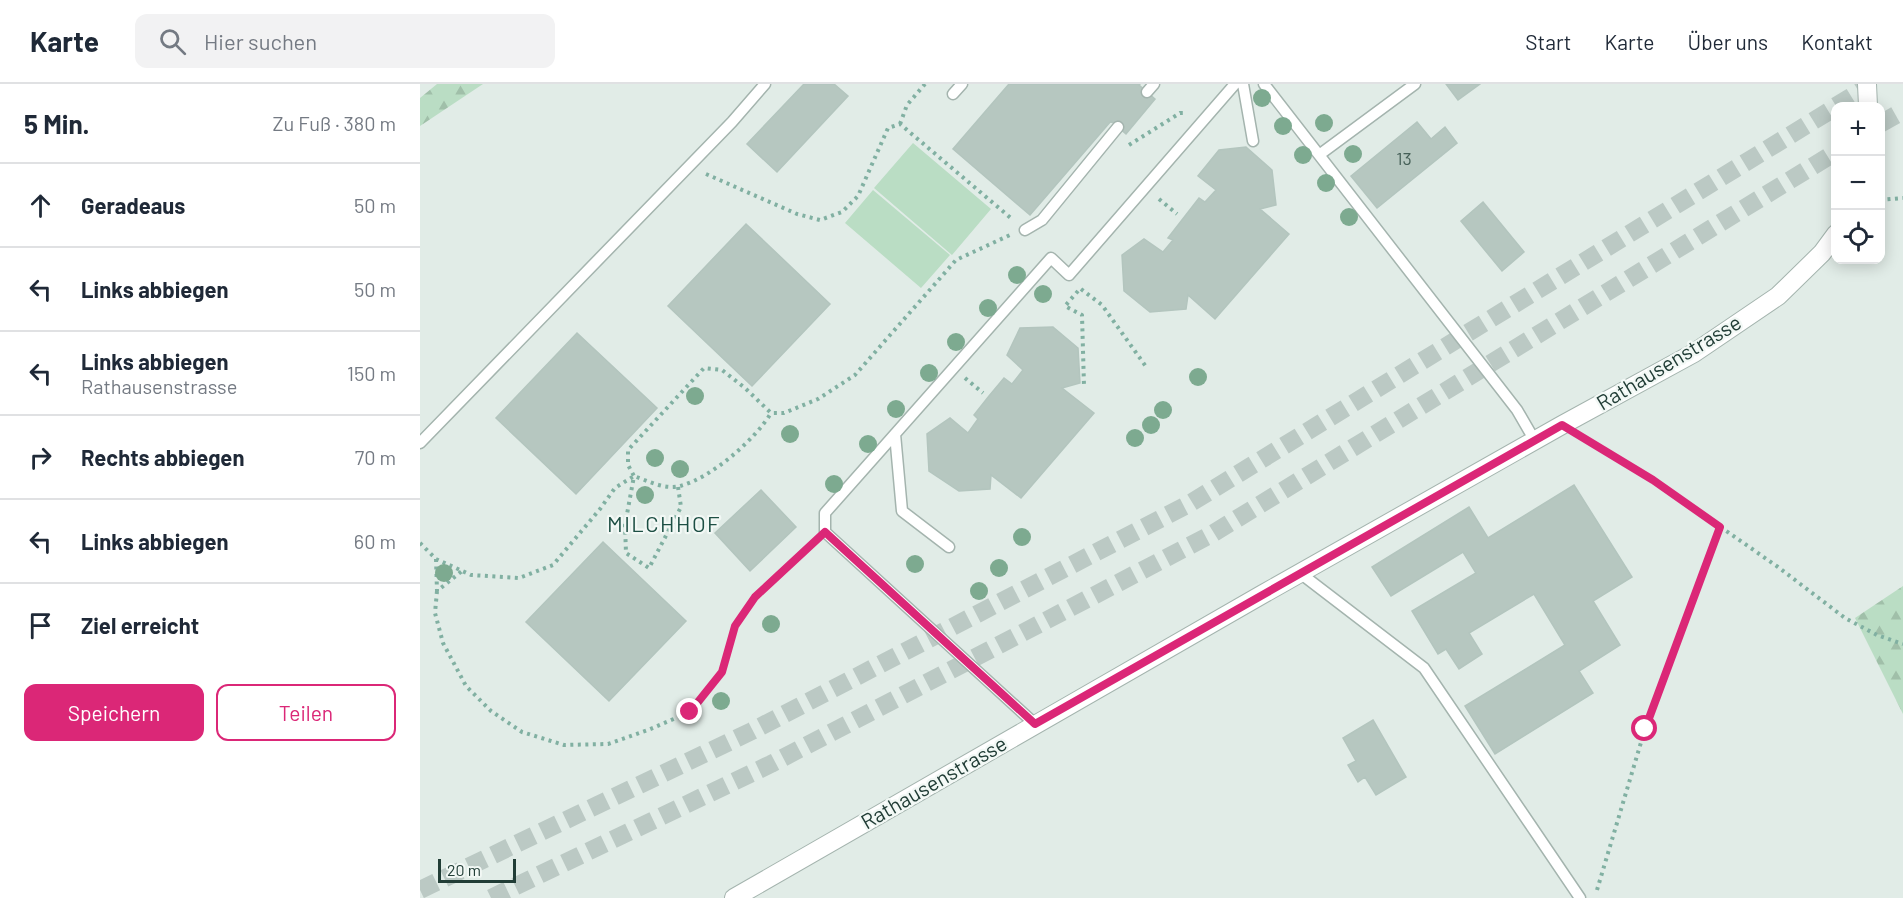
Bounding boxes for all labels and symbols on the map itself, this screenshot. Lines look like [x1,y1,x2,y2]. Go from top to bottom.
house number: 13 [1396,147,1412,169]
street label: Rathausenstrasse [1591,309,1745,415]
district label: MILCHHOF [607,510,721,536]
route end [676,698,702,724]
route start [1631,715,1657,741]
street label: Rathausenstrasse [856,730,1011,834]
scale bar [438,856,516,884]

